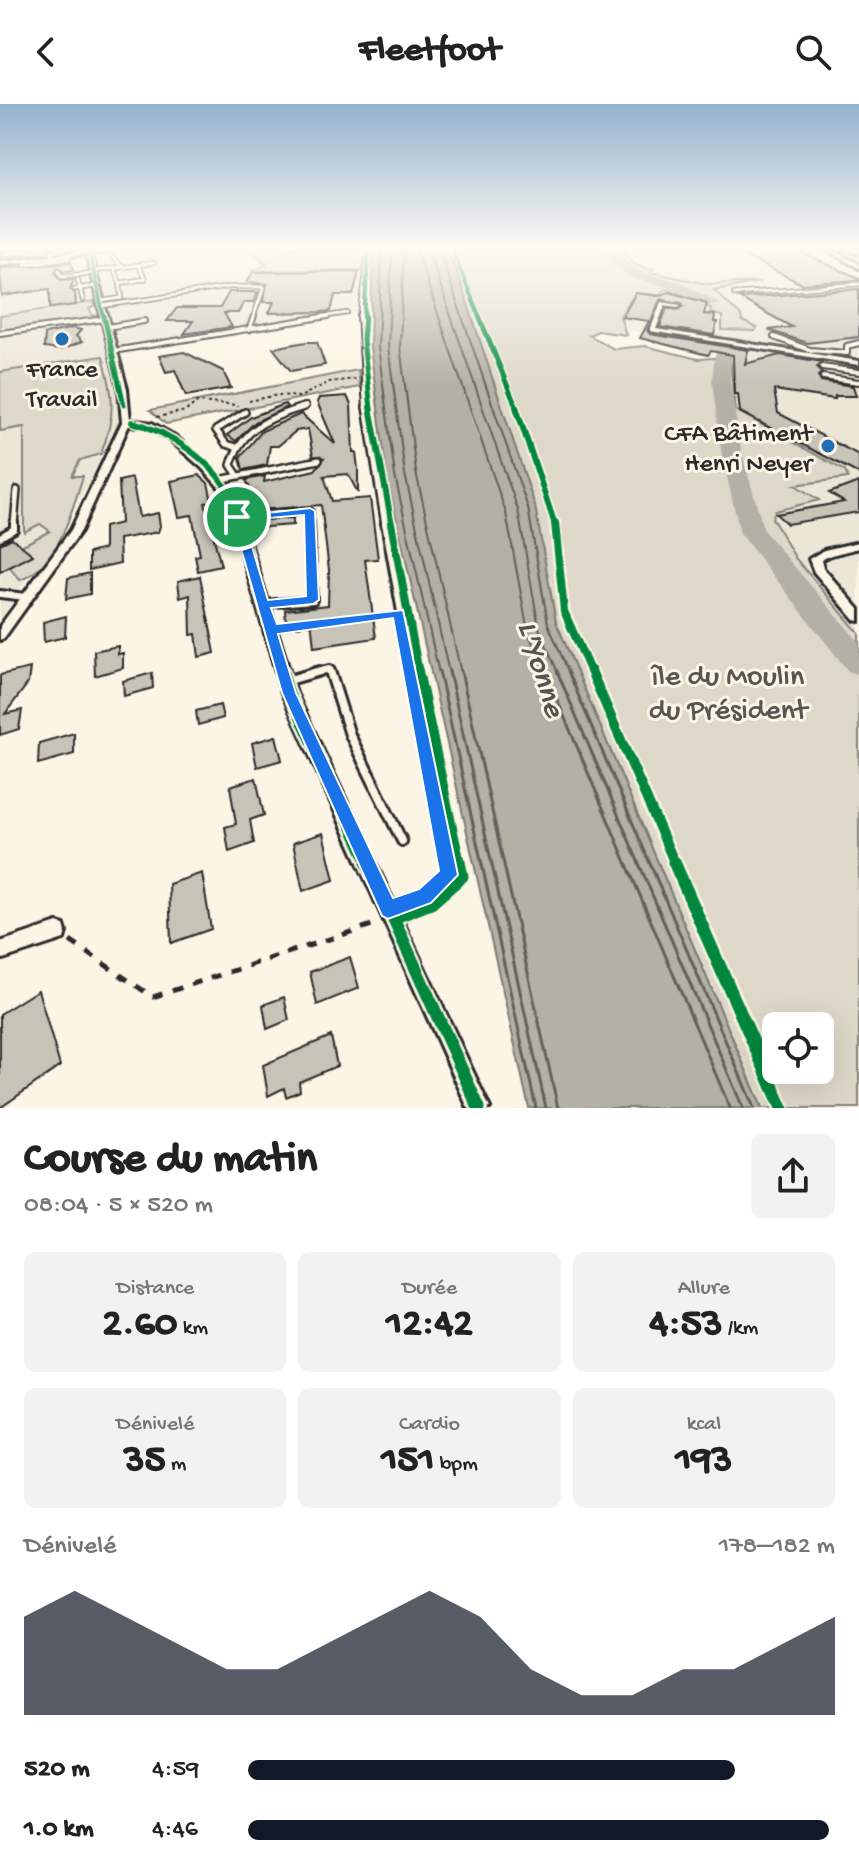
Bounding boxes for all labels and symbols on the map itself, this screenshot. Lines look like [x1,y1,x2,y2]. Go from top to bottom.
marker: France Travail [53,330,71,348]
place label: France Travail [25,356,98,417]
place label: CFA Bâtiment Henri Neyer [664,420,815,481]
marker: CFA Bâtiment Henri Neyer [819,437,837,455]
pin [203,483,271,551]
water label: L'Yonne [507,617,572,723]
park label: île du Moulin du Président [649,661,810,730]

